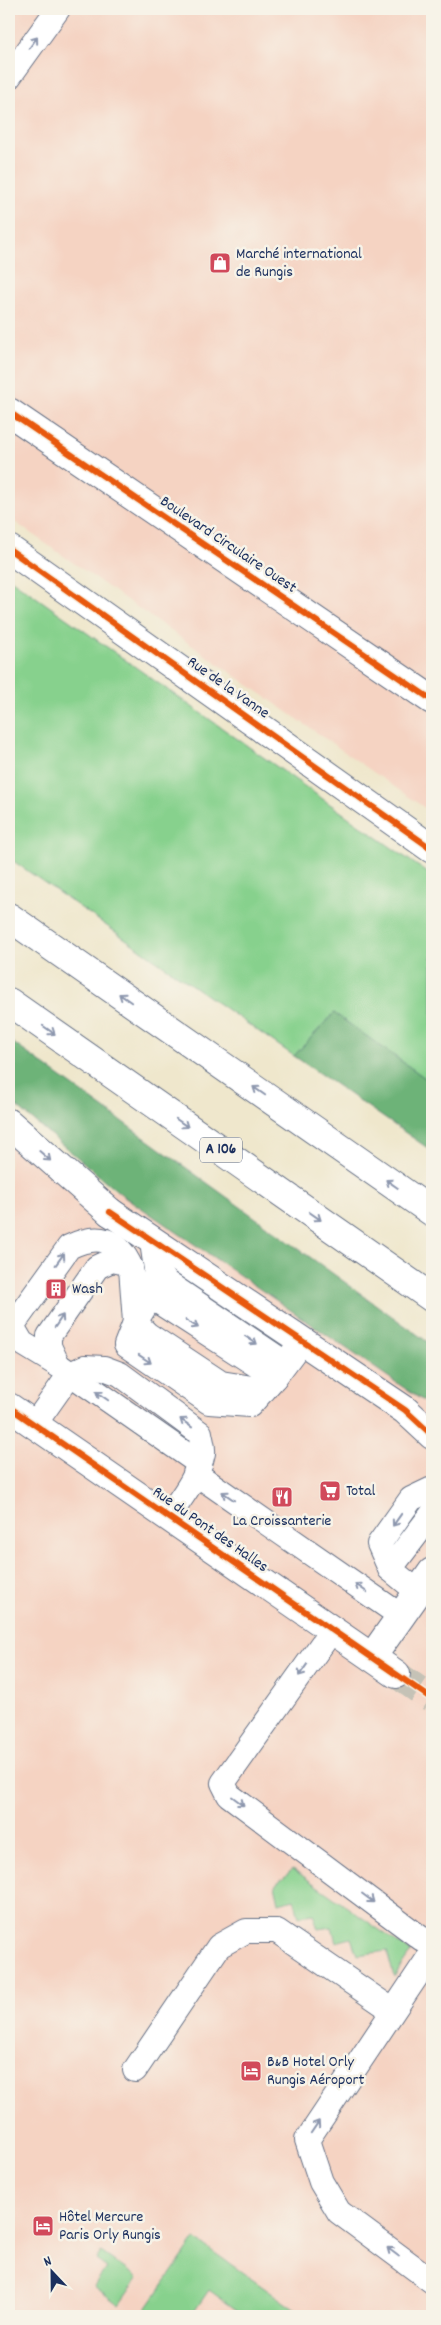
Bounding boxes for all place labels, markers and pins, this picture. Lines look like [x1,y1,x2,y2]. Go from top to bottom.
place label: Marché international de Rungis [236,243,362,284]
shop icon: Marché international de Rungis [208,251,232,275]
building icon: Wash [44,1277,68,1301]
place label: Wash [72,1278,103,1301]
supermarket icon: Total [318,1479,342,1503]
place label: Total [346,1480,375,1503]
restaurant icon: La Croissanterie [270,1485,294,1509]
place label: La Croissanterie [233,1510,331,1533]
place label: B&B Hotel Orly Rungis Aéroport [267,2051,365,2092]
hotel icon: B&B Hotel Orly Rungis Aéroport [239,2059,263,2083]
place label: Hôtel Mercure Paris Orly Rungis [59,2206,161,2247]
hotel icon: Hôtel Mercure Paris Orly Rungis [31,2214,55,2238]

